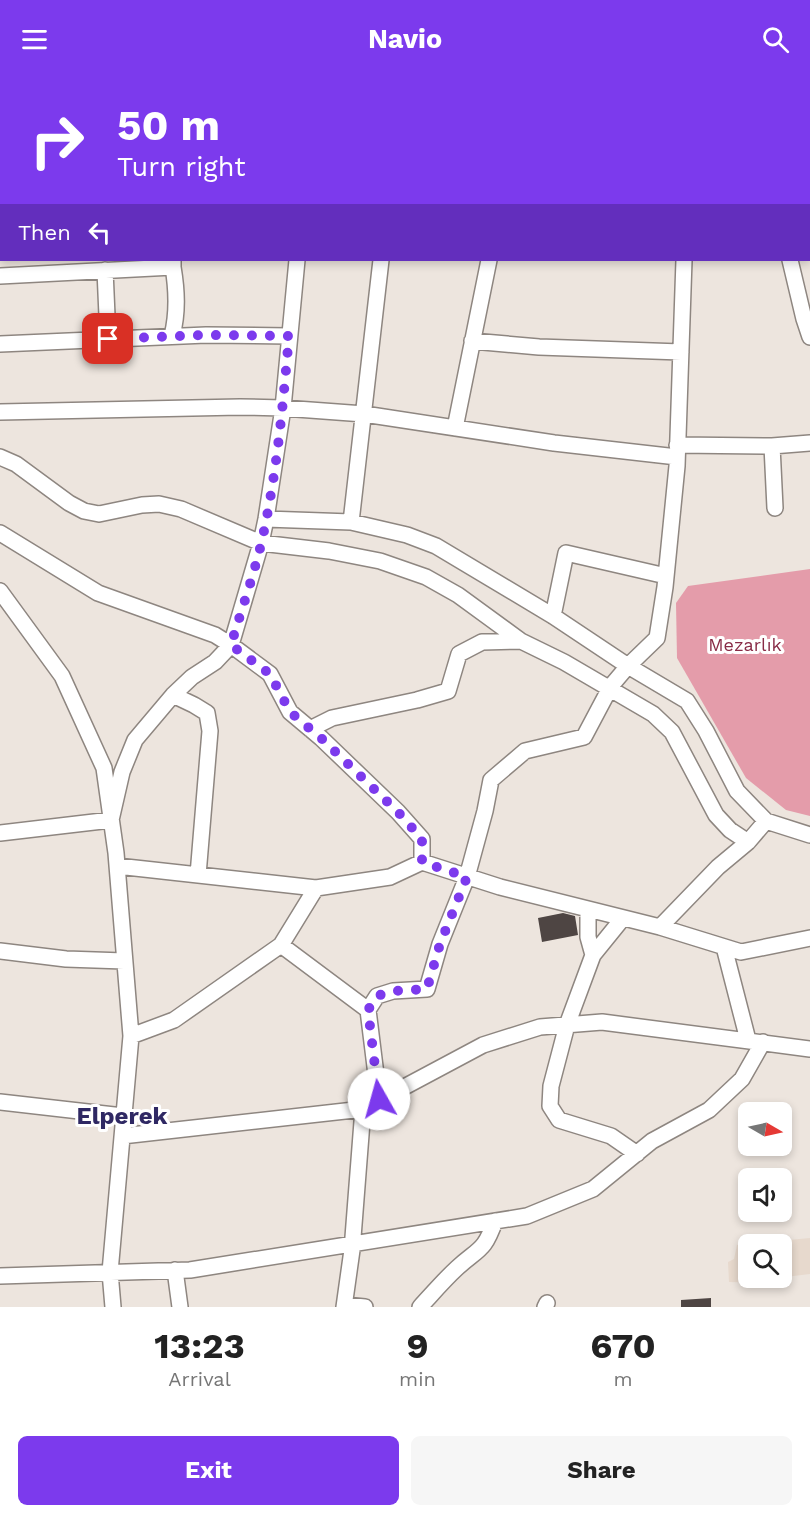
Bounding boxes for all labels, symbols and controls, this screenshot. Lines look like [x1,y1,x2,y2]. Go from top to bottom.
icon: menu [18,23,51,56]
text: Navio [368,23,442,55]
icon: search [759,23,792,56]
text: 50 m [117,101,220,150]
icon: right [18,102,96,180]
text: Turn right [117,151,246,183]
icon: left [83,216,116,249]
text: Then [18,220,71,245]
pin [82,313,133,364]
icon: arrive [91,322,124,355]
park label: Mezarlık [708,634,782,655]
position arrow [347,1067,411,1131]
district label: Elperek [77,1102,168,1130]
north arrow [738,1102,792,1156]
map controls [738,1102,792,1288]
button: sound [738,1168,792,1222]
button: search [738,1234,792,1288]
text: 13:23 [154,1325,245,1367]
text: 9 [406,1325,429,1367]
text: 670 [590,1325,656,1367]
text: Arrival [168,1367,231,1391]
text: min [399,1367,436,1391]
text: m [613,1367,632,1391]
button: Exit [18,1436,399,1505]
button: Share [411,1436,792,1505]

